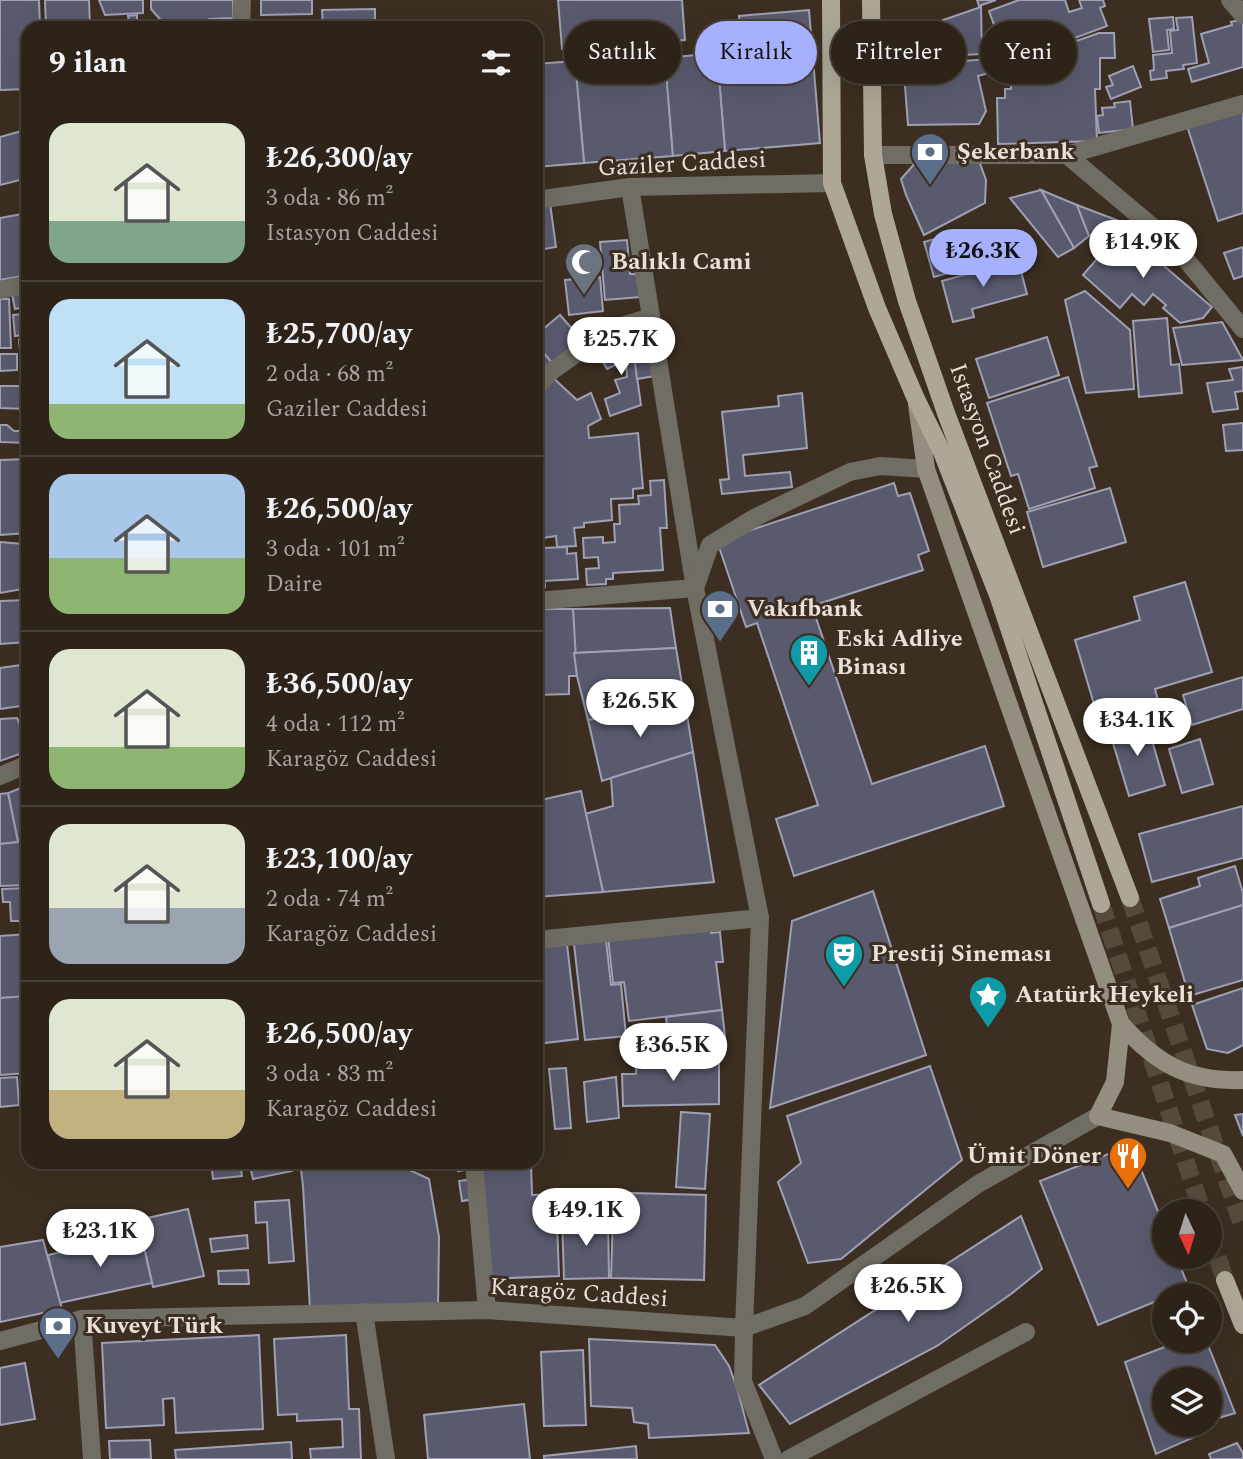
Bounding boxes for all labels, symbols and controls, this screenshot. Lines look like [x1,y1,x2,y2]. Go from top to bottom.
chip: Satılık [564,21,681,84]
chip: Kiralık [695,21,817,84]
chip: Filtreler [831,21,966,84]
chip: Yeni [980,21,1077,84]
text: 9 ilan [49,40,127,86]
icon: filters [477,44,515,82]
bank icon: Şekerbank [909,131,951,186]
place label: Şekerbank [957,134,1075,170]
text: ₺26,300/ay [266,135,412,181]
street label: Gaziler Caddesi [597,142,767,186]
icon: home [105,151,189,235]
text: 3 oda · 86 m² [266,181,393,216]
text: Istasyon Caddesi [266,216,439,251]
pin: ₺14.9K [1086,220,1200,280]
text: ₺14.9K [1105,225,1181,260]
pin: ₺26.3K [926,230,1040,289]
text: ₺26.3K [945,234,1021,269]
mosque icon: Balıklı Cami [563,241,605,296]
place label: Balıklı Cami [611,244,752,280]
text: ₺25,700/ay [266,311,412,357]
pin: ₺25.7K [564,318,678,377]
text: ₺25.7K [583,322,659,357]
icon: home [105,327,189,411]
text: 2 oda · 68 m² [266,357,393,392]
street label: Istasyon Caddesi [939,358,1035,540]
text: Gaziler Caddesi [266,392,428,427]
text: ₺26,500/ay [266,486,412,532]
icon: home [105,502,189,586]
text: 3 oda · 101 m² [266,532,404,567]
text: Daire [266,567,323,602]
bank icon: Vakıfbank [699,588,741,643]
place label: Vakıfbank [747,591,863,627]
place label: Eski Adliye Binası [836,621,963,685]
building icon: Eski Adliye Binası [788,632,830,687]
text: ₺36,500/ay [266,661,412,707]
icon: home [105,677,189,761]
pin: ₺26.5K [583,680,697,739]
text: ₺26.5K [602,684,678,719]
pin: ₺34.1K [1080,698,1194,758]
text: ₺34.1K [1099,703,1175,738]
text: 4 oda · 112 m² [266,707,404,742]
text: Karagöz Caddesi [266,742,437,777]
text: ₺23,100/ay [266,836,412,882]
icon: home [105,852,189,936]
text: 2 oda · 74 m² [266,882,393,917]
text: Karagöz Caddesi [266,917,437,952]
theatre icon: Prestij Sineması [823,933,865,988]
place label: Prestij Sineması [871,936,1052,972]
place icon: Atatürk Heykeli [967,974,1009,1029]
place label: Atatürk Heykeli [1015,977,1194,1013]
text: ₺26,500/ay [266,1011,412,1057]
pin: ₺36.5K [616,1024,730,1083]
icon: home [105,1027,189,1111]
text: ₺36.5K [635,1028,711,1063]
text: 3 oda · 83 m² [266,1057,393,1092]
text: Karagöz Caddesi [266,1092,437,1127]
restaurant icon: Ümit Döner [1107,1135,1149,1190]
place label: Ümit Döner [967,1138,1102,1174]
pin: ₺49.1K [529,1188,643,1248]
text: ₺49.1K [548,1193,624,1228]
north arrow [1152,1199,1222,1269]
map controls [1152,1199,1222,1437]
pin: ₺23.1K [43,1210,157,1269]
text: ₺23.1K [62,1214,138,1249]
pin: ₺26.5K [851,1264,965,1324]
street label: Karagöz Caddesi [489,1269,669,1317]
text: ₺26.5K [870,1269,946,1304]
button: locate [1152,1283,1222,1353]
bank icon: Kuveyt Türk [37,1305,79,1360]
place label: Kuveyt Türk [85,1308,224,1344]
button: layers [1152,1367,1222,1437]

